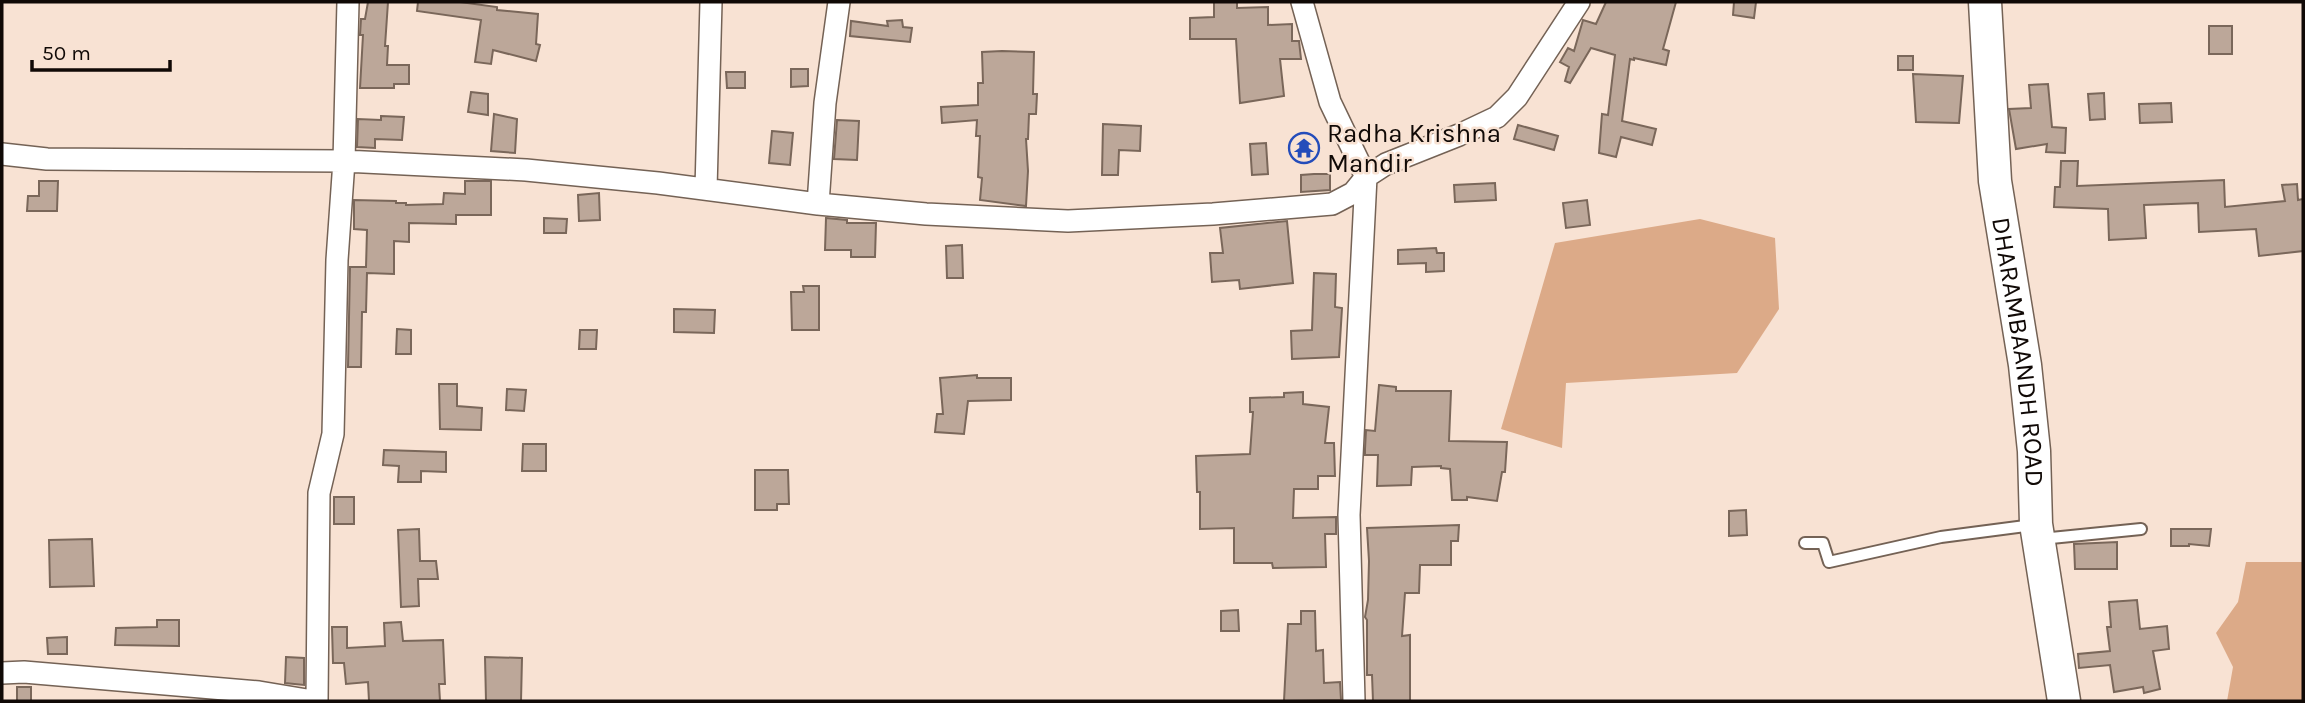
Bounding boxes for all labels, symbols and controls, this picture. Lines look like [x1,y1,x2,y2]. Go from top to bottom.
scale bar [32,28,170,72]
text: 50 m [42,41,91,65]
place label: Radha Krishna Mandir [1327,118,1501,179]
temple icon: Radha Krishna Mandir [1287,131,1321,165]
street label: DHARAMBAANDH ROAD [1985,215,2050,487]

